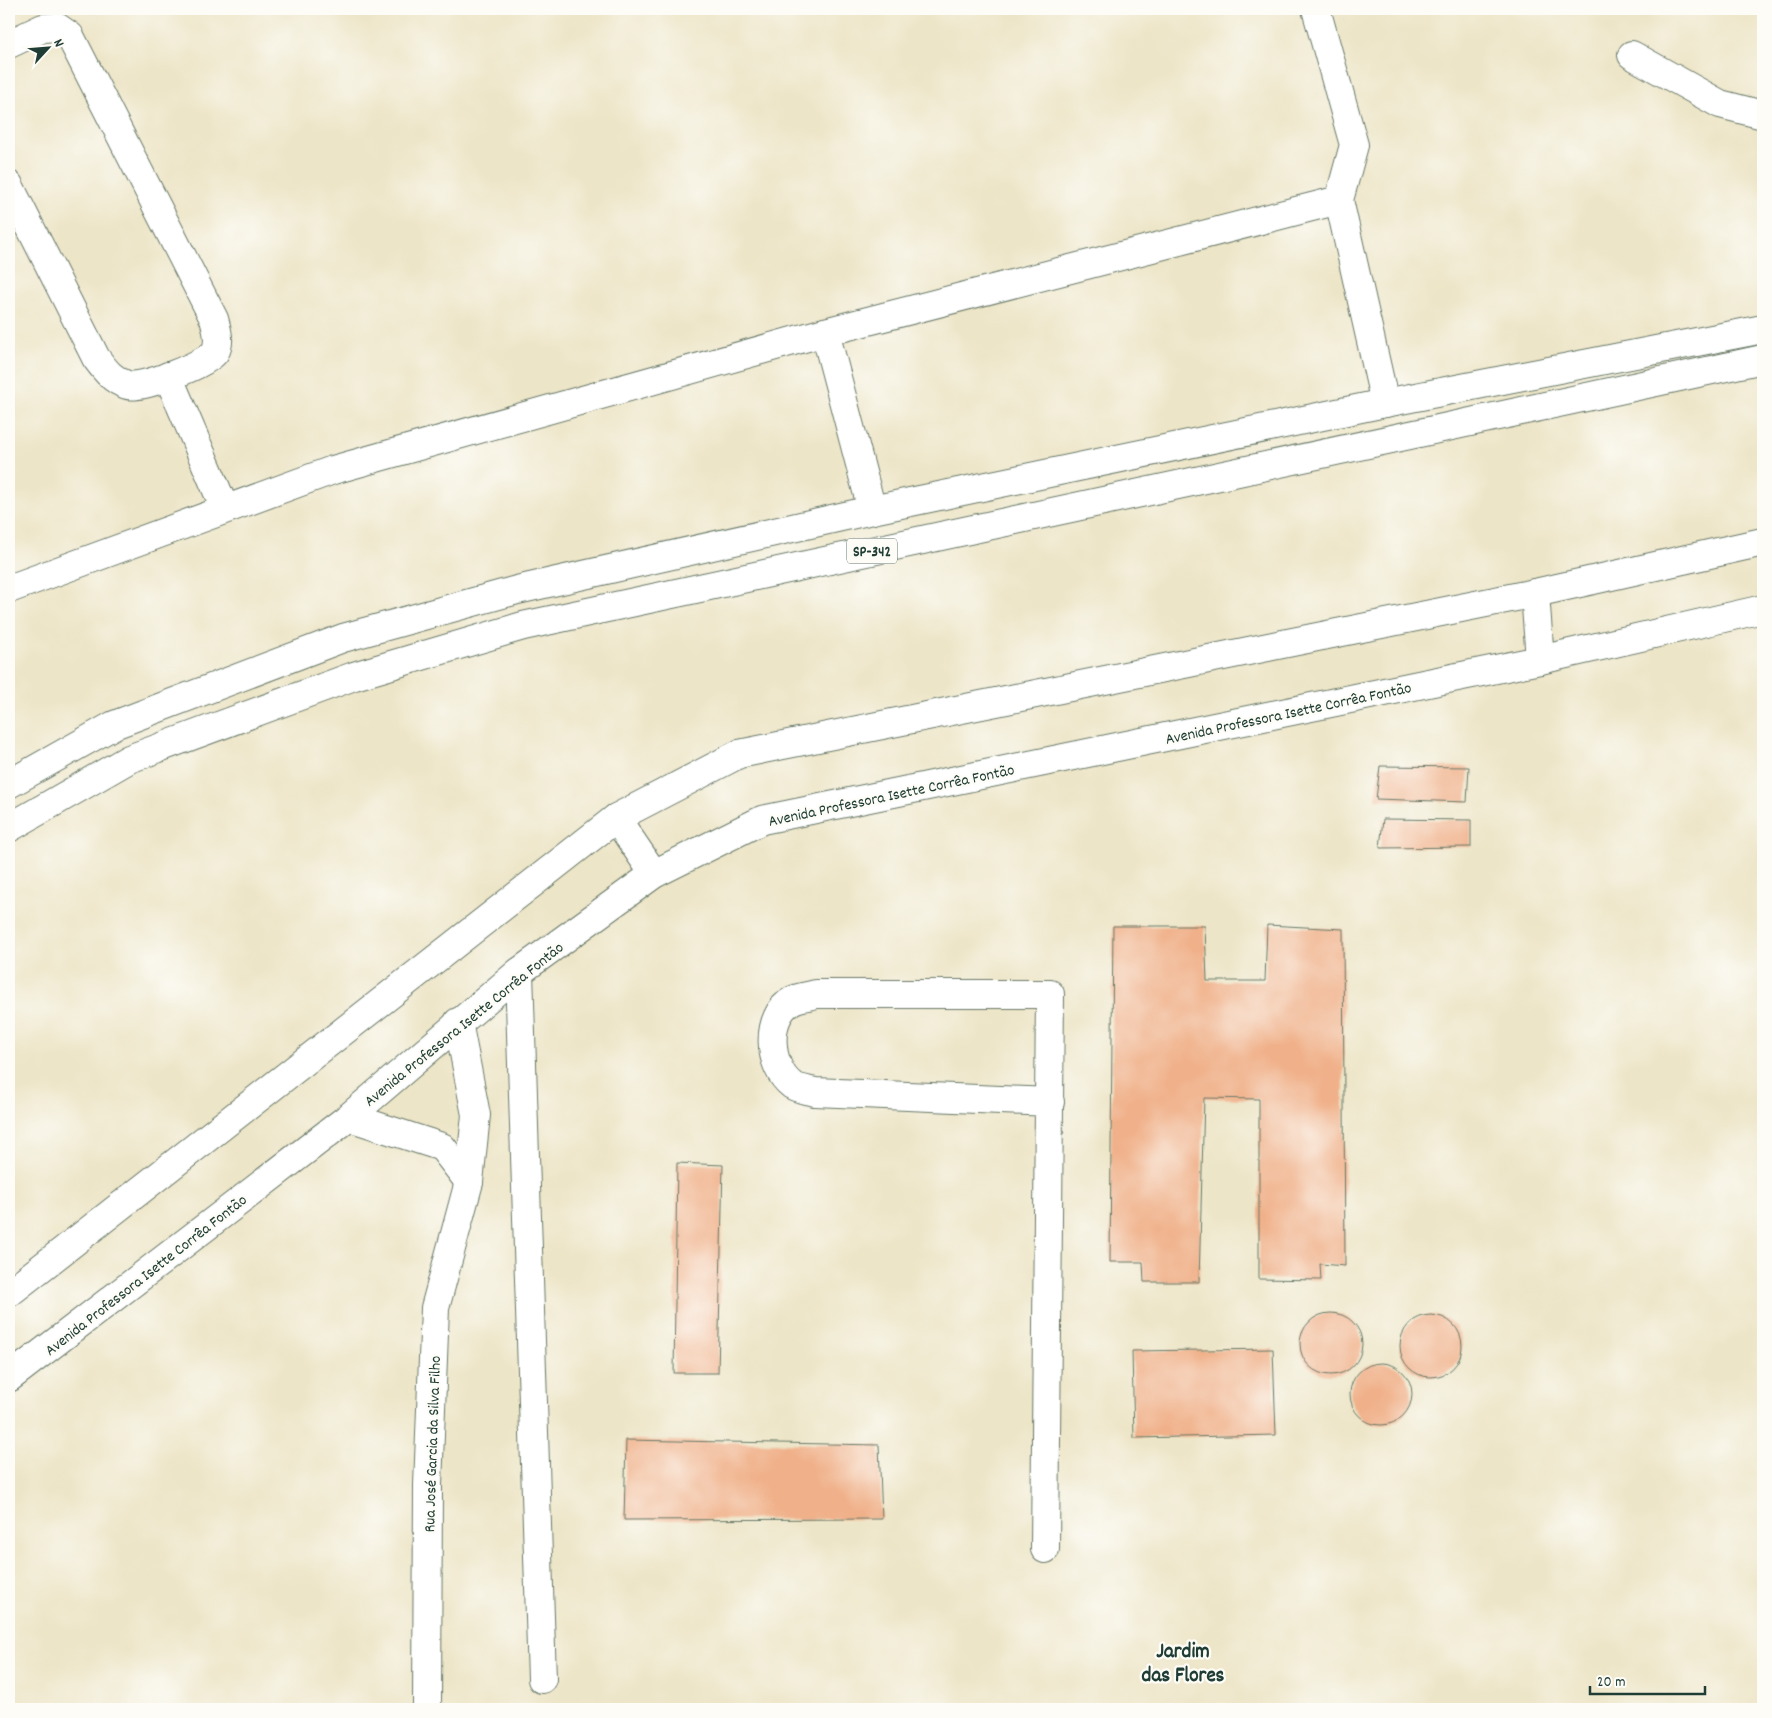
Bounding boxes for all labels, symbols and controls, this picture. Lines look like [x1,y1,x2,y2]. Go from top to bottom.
north arrow [22,22,72,72]
text: N [47,36,68,51]
road number: SP-342 [847,538,897,564]
street label: Avenida Professora Isette Corrêa Fontão [1163,677,1414,752]
street label: Avenida Professora Isette Corrêa Fontão [766,759,1017,834]
street label: Avenida Professora Isette Corrêa Fontão [360,937,569,1113]
street label: Avenida Professora Isette Corrêa Fontão [41,1190,253,1362]
street label: Rua José Garcia da Silva Filho [419,1355,448,1533]
district label: Jardim das Flores [1142,1638,1225,1692]
scale bar [1590,1663,1704,1695]
text: 20 m [1597,1672,1625,1694]

